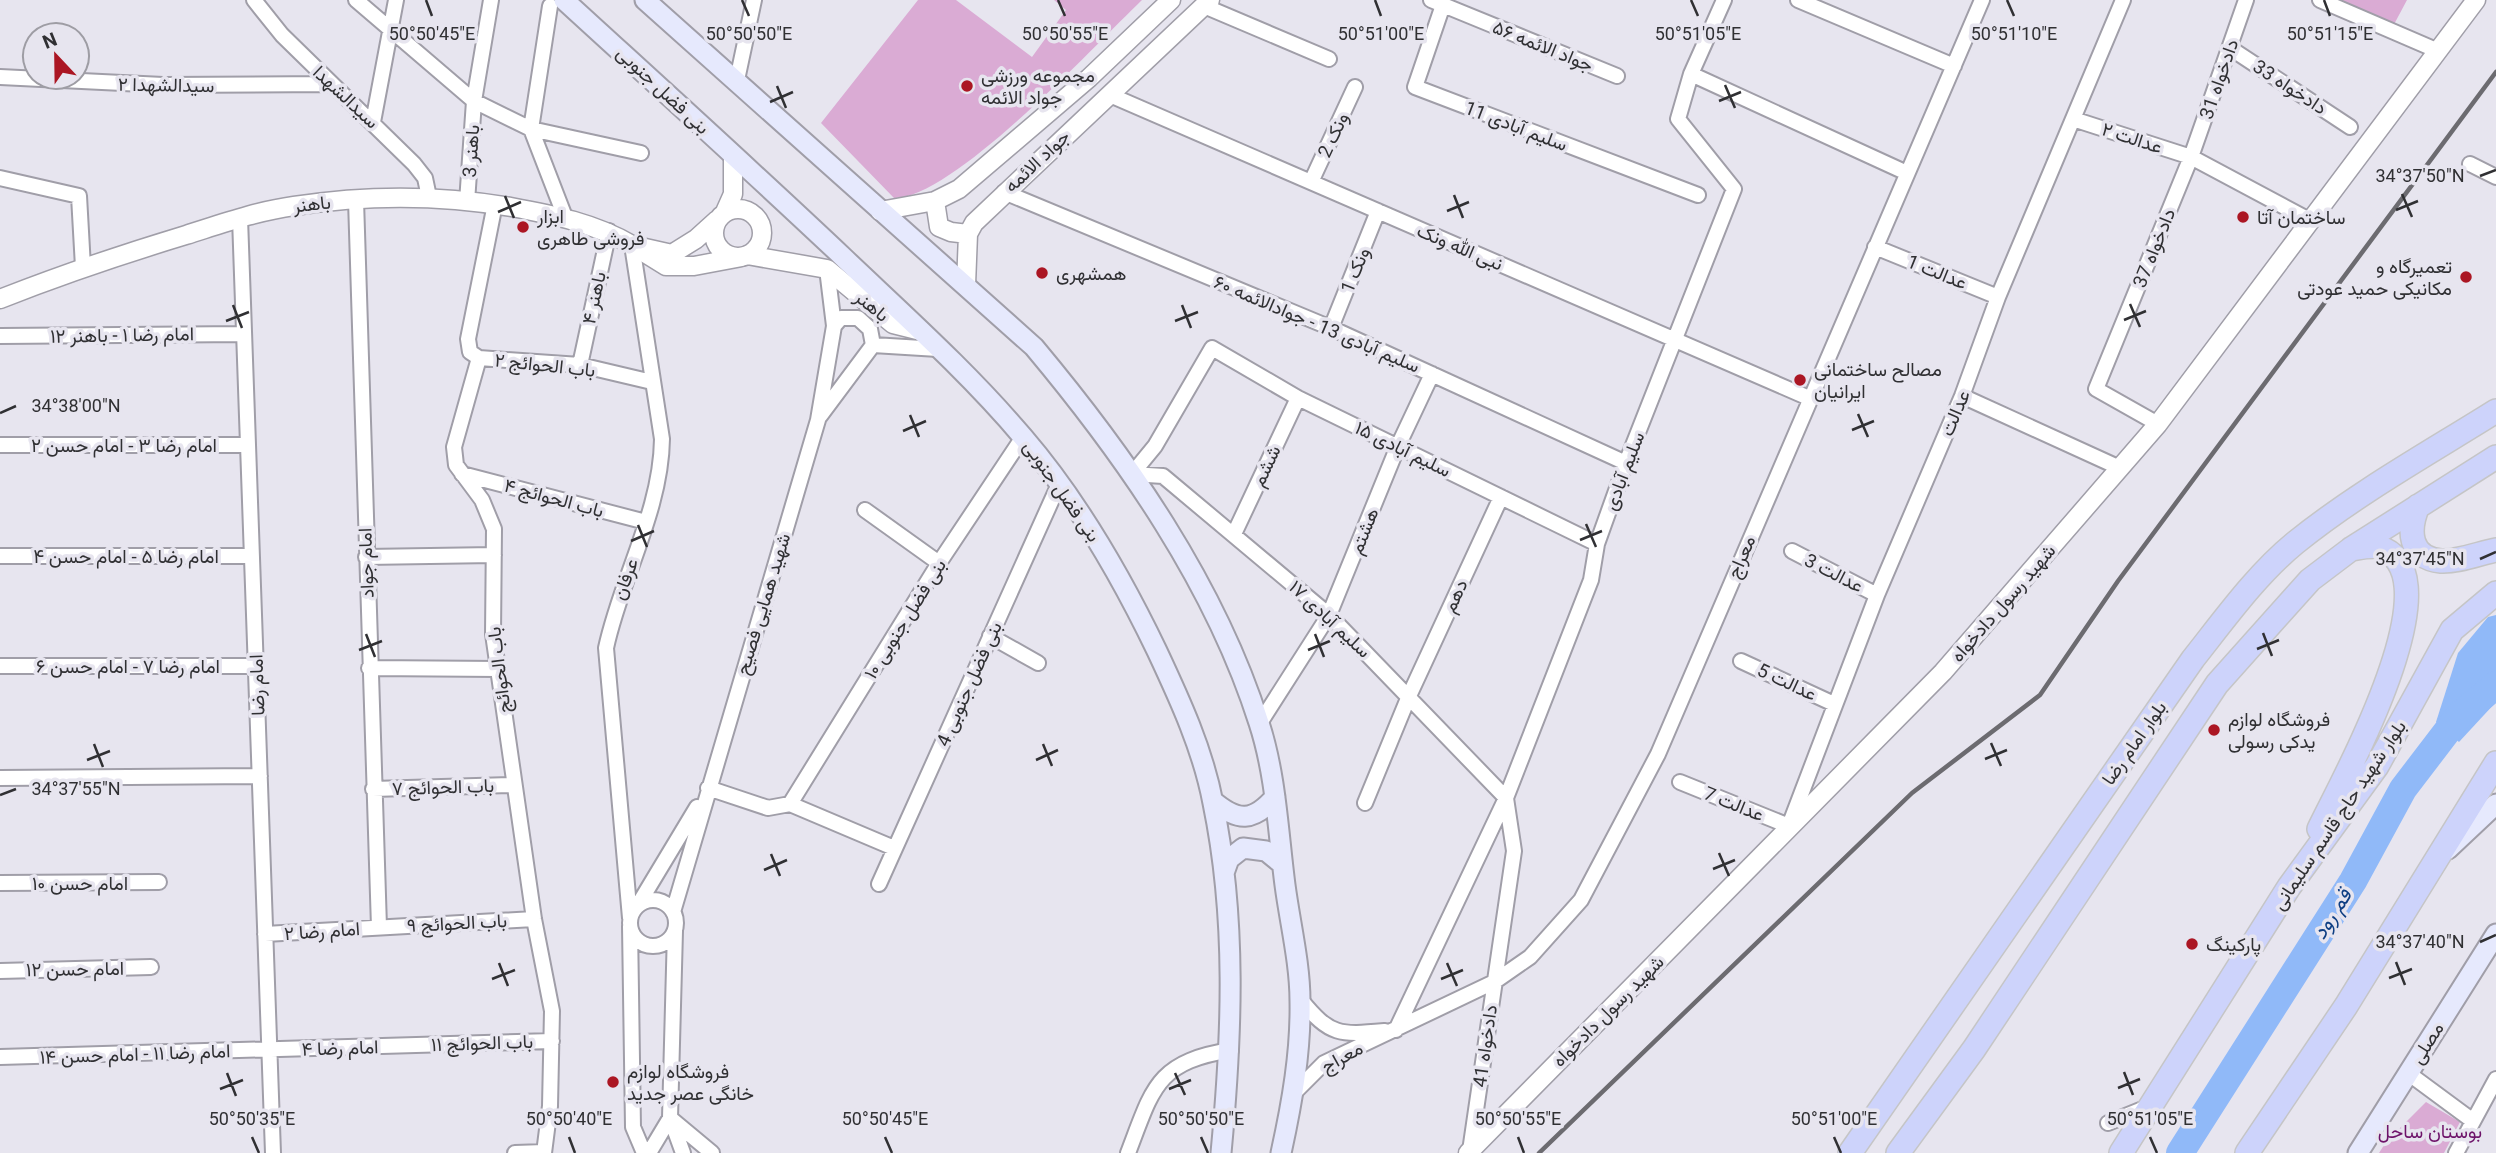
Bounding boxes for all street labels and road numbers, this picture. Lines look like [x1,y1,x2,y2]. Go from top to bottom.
street label: جواد الائمه ۵۶ [1489,15,1597,77]
street label: دادخواه 31 [2195,36,2243,122]
street label: بنی فضل جنوبی [612,41,714,139]
street label: دادخواه 33 [2249,55,2331,119]
street label: سیدالشهدا [308,61,384,133]
street label: سیدالشهدا ۲ [118,73,214,97]
street label: سلیم آبادی 11 [1461,96,1571,157]
street label: ونک 2 [1313,109,1353,161]
street label: عدالت ۲ [2099,117,2165,159]
street label: باهنر 3 [458,124,484,178]
street label: جواد الائمه [999,125,1075,197]
street label: باهنر [291,191,332,218]
street label: دادخواه 37 [2128,205,2180,291]
street label: نبی الله ونک [1414,219,1506,275]
street label: ونک 1 [1336,244,1374,296]
street label: عدالت 1 [1904,250,1970,294]
street label: باهنر ۴ [577,270,611,326]
street label: سلیم آبادی 13 - جوادالائمه ۶۰ [1210,270,1423,379]
street label: باهنر [849,285,894,327]
street label: امام رضا ۱ - باهنر ۱۲ [50,322,194,349]
street label: باب الحوائج ۲ [493,348,597,384]
street label: عدالت [1935,387,1975,439]
street label: سلیم آبادی ۱۵ [1351,416,1455,483]
street label: سلیم آبادی [1599,429,1650,514]
street label: امام رضا ۳ - امام حسن ۲ [31,434,217,458]
street label: بنی فضل جنوبی [1019,436,1105,546]
street label: ششم [1246,442,1286,491]
street label: باب الحوائج ۴ [501,474,606,524]
street label: هشتم [1344,504,1385,558]
street label: امام جواد [353,527,380,598]
street label: شهید همایی فصیح [731,530,797,678]
street label: معراج [1722,532,1761,582]
street label: شهید رسول دادخواه [1946,539,2060,667]
street label: امام رضا ۵ - امام حسن ۴ [33,545,219,569]
street label: عدالت 3 [1801,548,1867,598]
street label: عرفان [607,555,643,603]
street label: بنی فضل جنوبی ۱۰ [859,555,951,683]
street label: سلیم آبادی ۱۷ [1284,575,1376,663]
street label: دهم [1437,576,1474,617]
street label: بنی فضل جنوبی 4 [931,618,1007,750]
street label: باب الحوائج [482,625,518,714]
street label: امام رضا [244,654,271,716]
street label: امام رضا ۷ - امام حسن ۶ [36,655,220,679]
street label: عدالت 5 [1754,658,1820,706]
street label: بلوار امام رضا [2097,697,2172,790]
street label: بلوار شهید حاج قاسم سلیمانی [2267,716,2412,915]
street label: باب الحوائج ۷ [391,774,495,802]
street label: عدالت 7 [1701,782,1767,826]
street label: امام حسن ۱۰ [32,872,128,896]
street label: باب الحوائج ۹ [406,909,508,939]
street label: امام رضا ۲ [283,917,361,946]
street label: شهید رسول دادخواه [1547,950,1669,1072]
street label: امام حسن ۱۲ [26,957,124,982]
street label: دادخواه 41 [1468,1003,1502,1089]
street label: مصلی [2405,1018,2449,1068]
street label: باب الحوائج ۱۱ [431,1030,534,1058]
street label: امام رضا ۴ [301,1035,379,1062]
street label: معراج [1317,1036,1367,1079]
street label: امام رضا ۱۱ - امام حسن ۱۴ [39,1039,231,1070]

